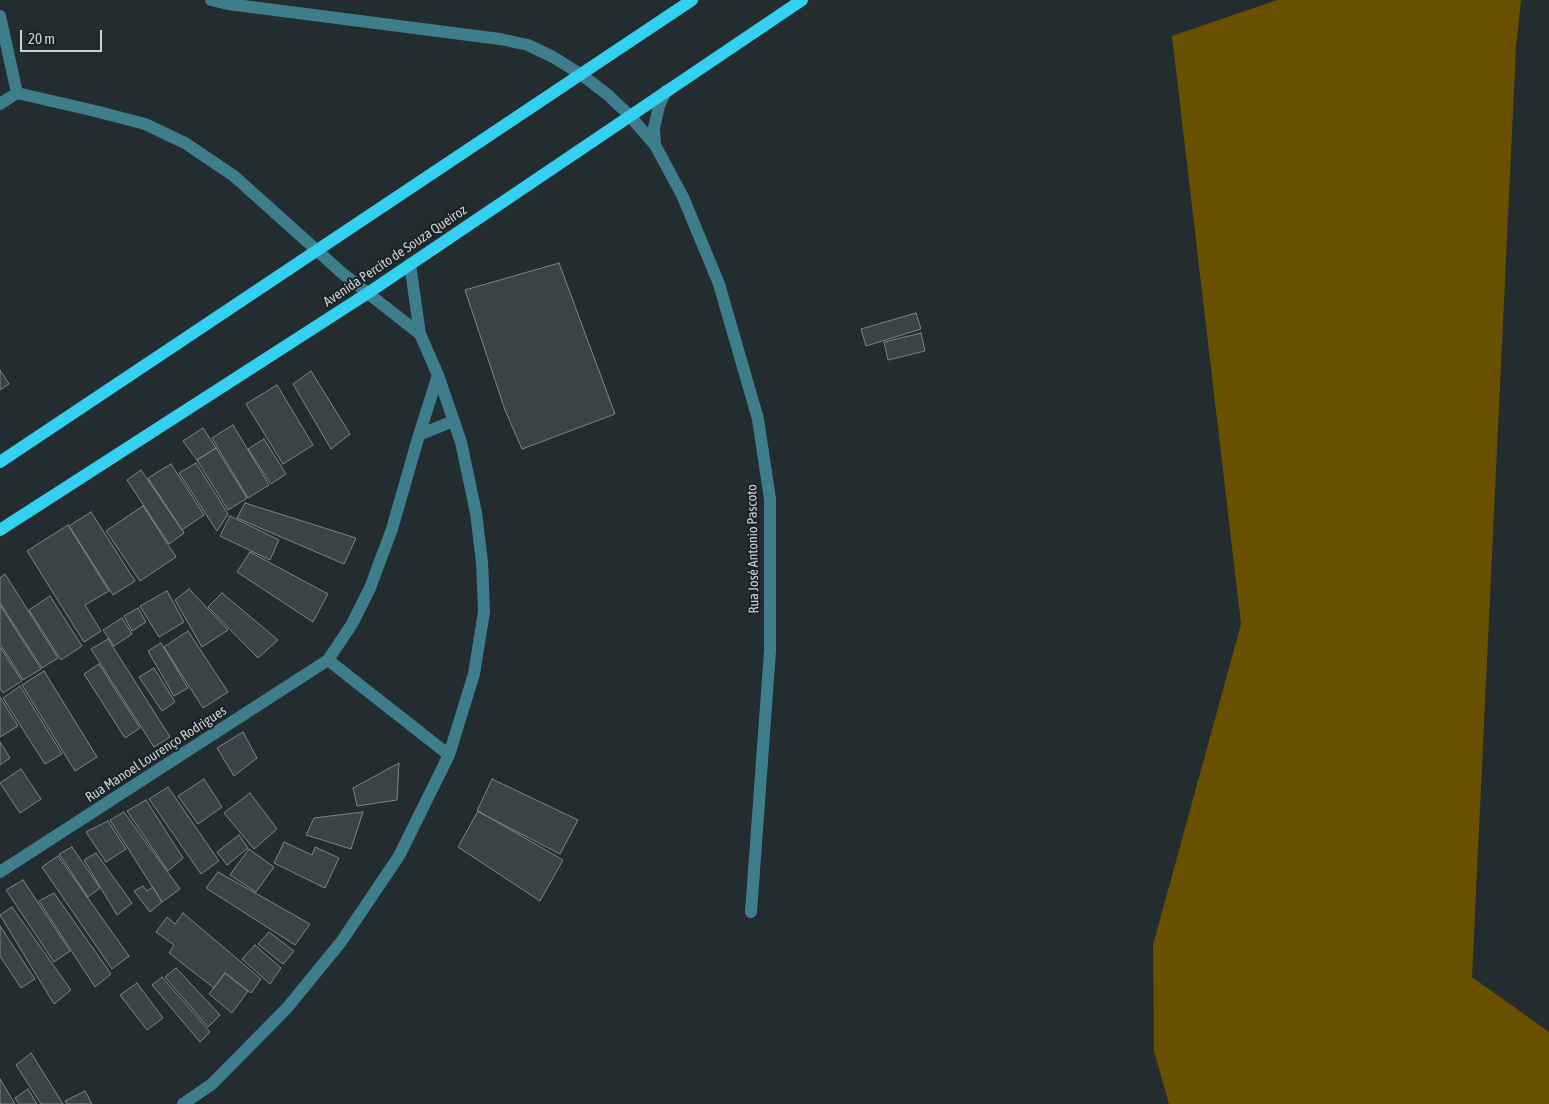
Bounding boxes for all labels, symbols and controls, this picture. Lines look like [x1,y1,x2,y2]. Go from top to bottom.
scale bar [22,20,105,52]
text: 20 m [28,30,55,47]
street label: Avenida Percito de Souza Queiroz [320,202,470,310]
street label: Rua José Antonio Pascoto [743,484,763,614]
street label: Rua Manoel Lourenço Rodrigues [82,702,230,806]

